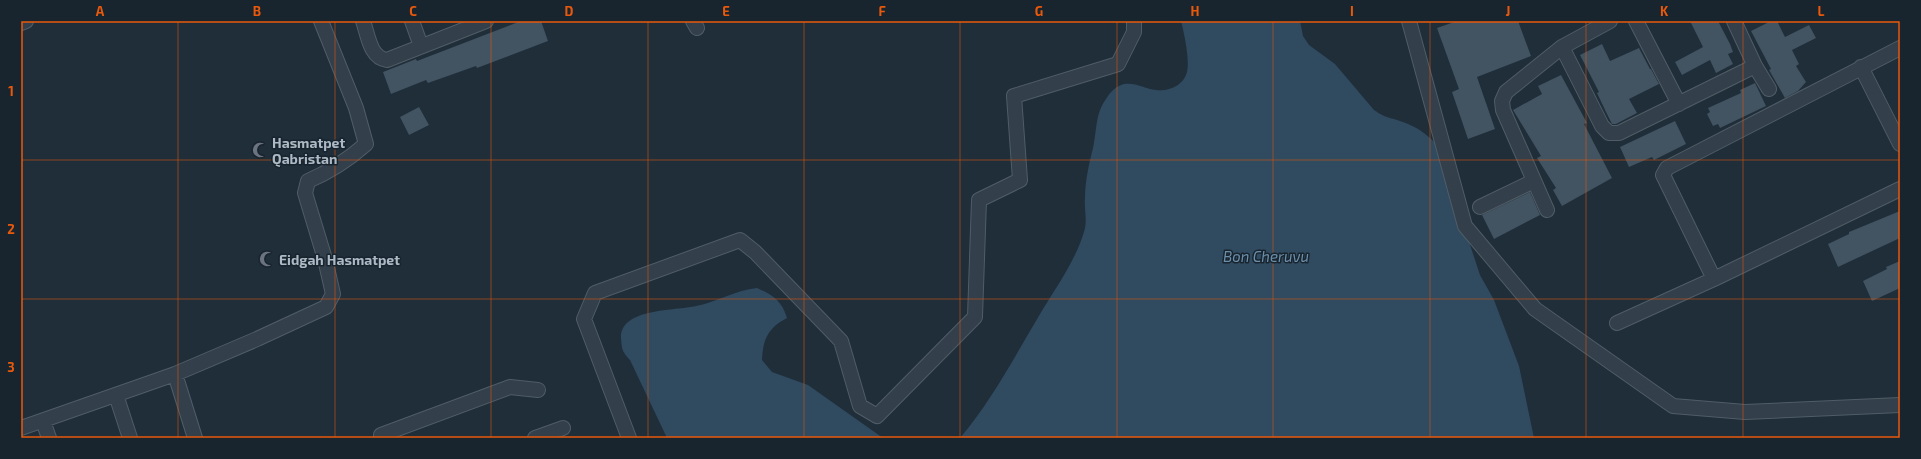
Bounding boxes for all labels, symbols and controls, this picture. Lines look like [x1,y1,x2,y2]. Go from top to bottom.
text: A [96,3,105,19]
text: B [253,3,261,19]
text: C [409,3,417,19]
text: D [565,3,574,19]
text: E [722,3,730,19]
text: F [878,3,886,19]
text: G [1035,3,1043,19]
text: H [1191,3,1200,19]
text: I [1350,3,1354,19]
text: J [1506,3,1510,19]
text: K [1660,3,1669,19]
text: L [1818,3,1825,19]
text: 1 [8,83,14,99]
place label: Hasmatpet Qabristan [272,134,345,168]
mosque icon: Hasmatpet Qabristan [251,141,269,159]
text: 2 [7,221,15,237]
water label: Bon Cheruvu [1223,247,1309,265]
mosque icon: Eidgah Hasmatpet [258,250,276,268]
place label: Eidgah Hasmatpet [279,251,400,268]
text: 3 [7,359,15,375]

